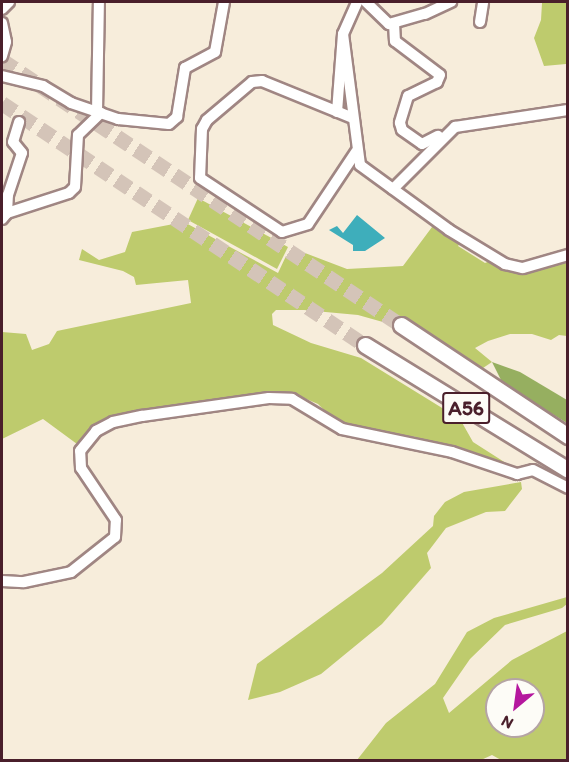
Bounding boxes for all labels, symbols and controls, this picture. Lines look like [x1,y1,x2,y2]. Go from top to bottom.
road number: A56 [442,390,490,426]
north arrow [485,678,545,738]
text: N [498,712,516,733]

